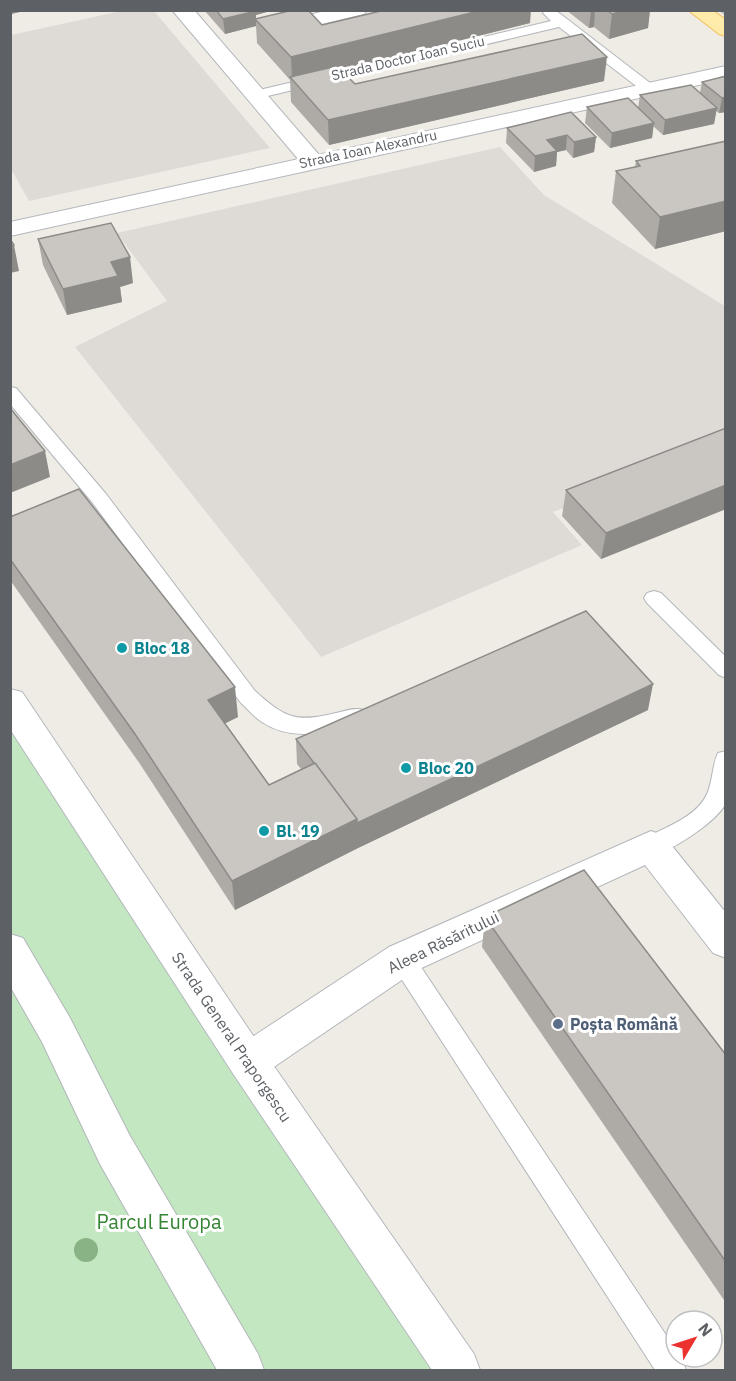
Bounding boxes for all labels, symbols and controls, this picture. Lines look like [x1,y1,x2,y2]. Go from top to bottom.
street label: Strada Doctor Ioan Suciu [330,32,486,84]
street label: Strada Ioan Alexandru [297,126,439,172]
place label: Bloc 18 [134,638,190,658]
marker: Bloc 18 [115,641,129,655]
place label: Bloc 20 [418,758,474,778]
marker: Bloc 20 [399,761,413,775]
place label: Bl. 19 [276,821,320,841]
marker: Bl. 19 [257,824,271,838]
street label: Aleea Răsăritului [384,906,502,978]
street label: Strada General Praporgescu [168,948,296,1126]
place label: Poșta Română [570,1014,678,1034]
marker: Poșta Română [551,1017,565,1031]
park label: Parcul Europa [96,1208,222,1235]
north arrow [664,1309,724,1369]
text: N [694,1319,717,1340]

